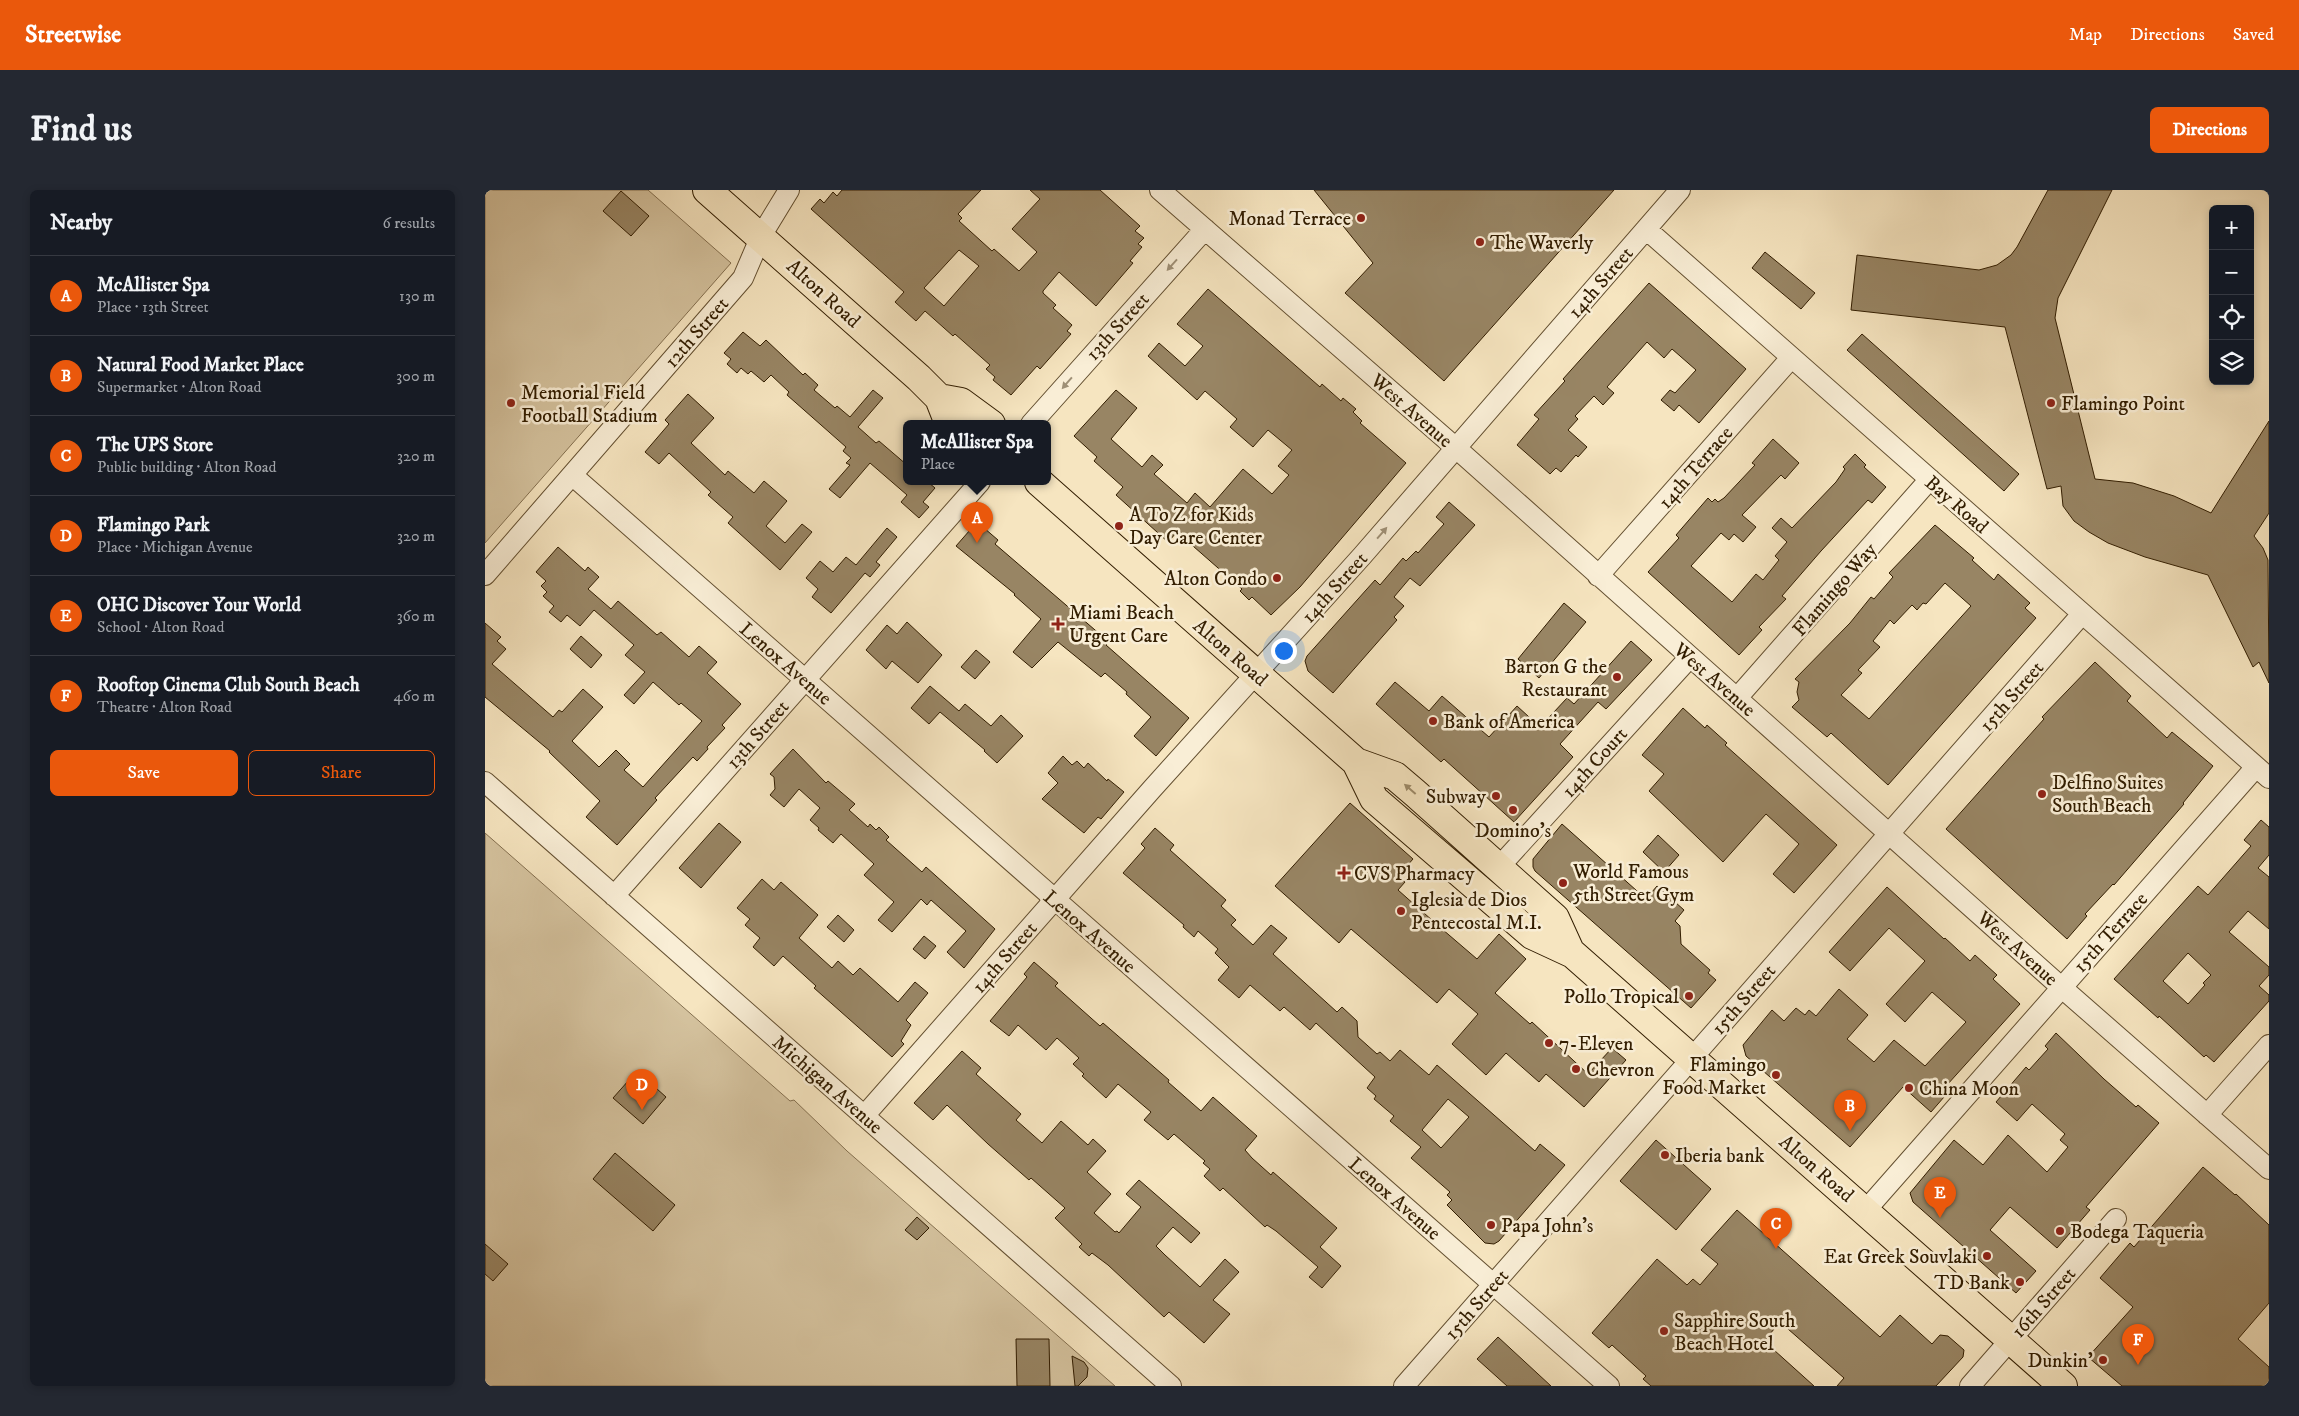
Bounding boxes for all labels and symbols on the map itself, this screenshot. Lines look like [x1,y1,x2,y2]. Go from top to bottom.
place label: Monad Terrace [1228,207,1351,232]
marker: Monad Terrace [1355,212,1367,224]
place label: The Waverly [1490,231,1594,256]
marker: The Waverly [1474,236,1486,248]
street label: 14th Street [1563,242,1639,324]
street label: Alton Road [781,254,865,334]
one-way arrow [1166,259,1178,271]
street label: 13th Street [1081,288,1155,366]
street label: 12th Street [660,292,735,374]
street label: West Avenue [1364,368,1457,454]
one-way arrow [1061,376,1072,389]
place label: Memorial Field Football Stadium [521,381,658,429]
place label: Flamingo Point [2061,392,2185,417]
marker: Memorial Field Football Stadium [505,397,517,409]
marker: Flamingo Point [2045,397,2057,409]
street label: 14th Terrace [1653,421,1739,515]
street label: Bay Road [1919,471,1993,540]
pin: A [961,502,993,543]
place label: A To Z for Kids Day Care Center [1129,503,1262,551]
marker: A To Z for Kids Day Care Center [1113,520,1125,532]
one-way arrow [1376,527,1387,540]
street label: Flamingo Way [1788,538,1883,642]
street label: 14th Street [1297,547,1374,629]
place label: Alton Condo [1164,567,1267,592]
marker: Alton Condo [1271,572,1283,584]
place label: Miami Beach Urgent Care [1069,601,1174,649]
street label: Alton Road [1187,614,1273,692]
street label: Lenox Avenue [734,617,836,711]
marker: Miami Beach Urgent Care [1051,617,1065,631]
street label: West Avenue [1667,637,1760,723]
your location [1271,638,1297,664]
place label: Barton G the Restaurant [1504,655,1607,703]
street label: 15th Street [1975,656,2050,738]
marker: Barton G the Restaurant [1611,671,1623,683]
street label: 13th Street [721,695,795,775]
place label: Bank of America [1443,710,1575,735]
marker: Bank of America [1427,715,1439,727]
street label: 14th Court [1557,722,1633,804]
place label: Delfino Suites South Beach [2052,771,2164,819]
one-way arrow [1403,783,1416,794]
place label: Subway [1426,785,1486,810]
marker: Delfino Suites South Beach [2036,788,2048,800]
marker: Subway [1490,790,1502,802]
marker: Domino's [1507,804,1519,816]
place label: Domino's [1475,819,1552,844]
place label: World Famous 5th Street Gym [1572,860,1694,908]
place label: CVS Pharmacy [1354,862,1475,887]
marker: CVS Pharmacy [1338,867,1350,879]
marker: World Famous 5th Street Gym [1557,877,1569,889]
street label: Lenox Avenue [1038,885,1140,979]
street label: 15th Terrace [2068,887,2154,979]
place label: Iglesia de Dios Pentecostal M.I. [1411,888,1542,936]
marker: Iglesia de Dios Pentecostal M.I. [1395,905,1407,917]
street label: West Avenue [1970,905,2063,992]
street label: 14th Street [967,917,1043,999]
street label: 15th Street [1707,959,1782,1041]
place label: Pollo Tropical [1564,985,1679,1010]
marker: Pollo Tropical [1683,990,1695,1002]
street label: Michigan Avenue [767,1030,887,1140]
place label: 7-Eleven [1559,1032,1634,1057]
marker: 7-Eleven [1543,1037,1555,1049]
place label: Flamingo Food Market [1662,1053,1766,1101]
place label: Chevron [1586,1058,1655,1083]
marker: Chevron [1570,1063,1582,1075]
pin: D [626,1069,658,1110]
marker: Flamingo Food Market [1770,1069,1782,1081]
place label: China Moon [1919,1077,2020,1102]
marker: China Moon [1903,1082,1915,1094]
pin: B [1834,1090,1866,1131]
street label: Alton Road [1773,1130,1859,1208]
place label: Iberia bank [1675,1144,1765,1169]
marker: Iberia bank [1659,1149,1671,1161]
street label: Lenox Avenue [1343,1152,1445,1246]
pin: E [1924,1177,1956,1218]
pin: C [1760,1208,1792,1249]
place label: Papa John's [1501,1214,1594,1239]
marker: Papa John's [1485,1219,1497,1231]
place label: Bodega Taqueria [2070,1220,2204,1245]
marker: Bodega Taqueria [2054,1225,2066,1237]
place label: Eat Greek Souvlaki [1824,1245,1977,1270]
marker: Eat Greek Souvlaki [1981,1250,1993,1262]
street label: 16th Street [2006,1262,2082,1344]
street label: 15th Street [1440,1264,1515,1346]
place label: TD Bank [1934,1271,2010,1296]
marker: TD Bank [2014,1276,2026,1288]
place label: Sapphire South Beach Hotel [1674,1309,1796,1357]
pin: F [2122,1324,2154,1365]
marker: Sapphire South Beach Hotel [1658,1325,1670,1337]
place label: Dunkin' [2028,1349,2093,1374]
marker: Dunkin' [2097,1354,2109,1366]

